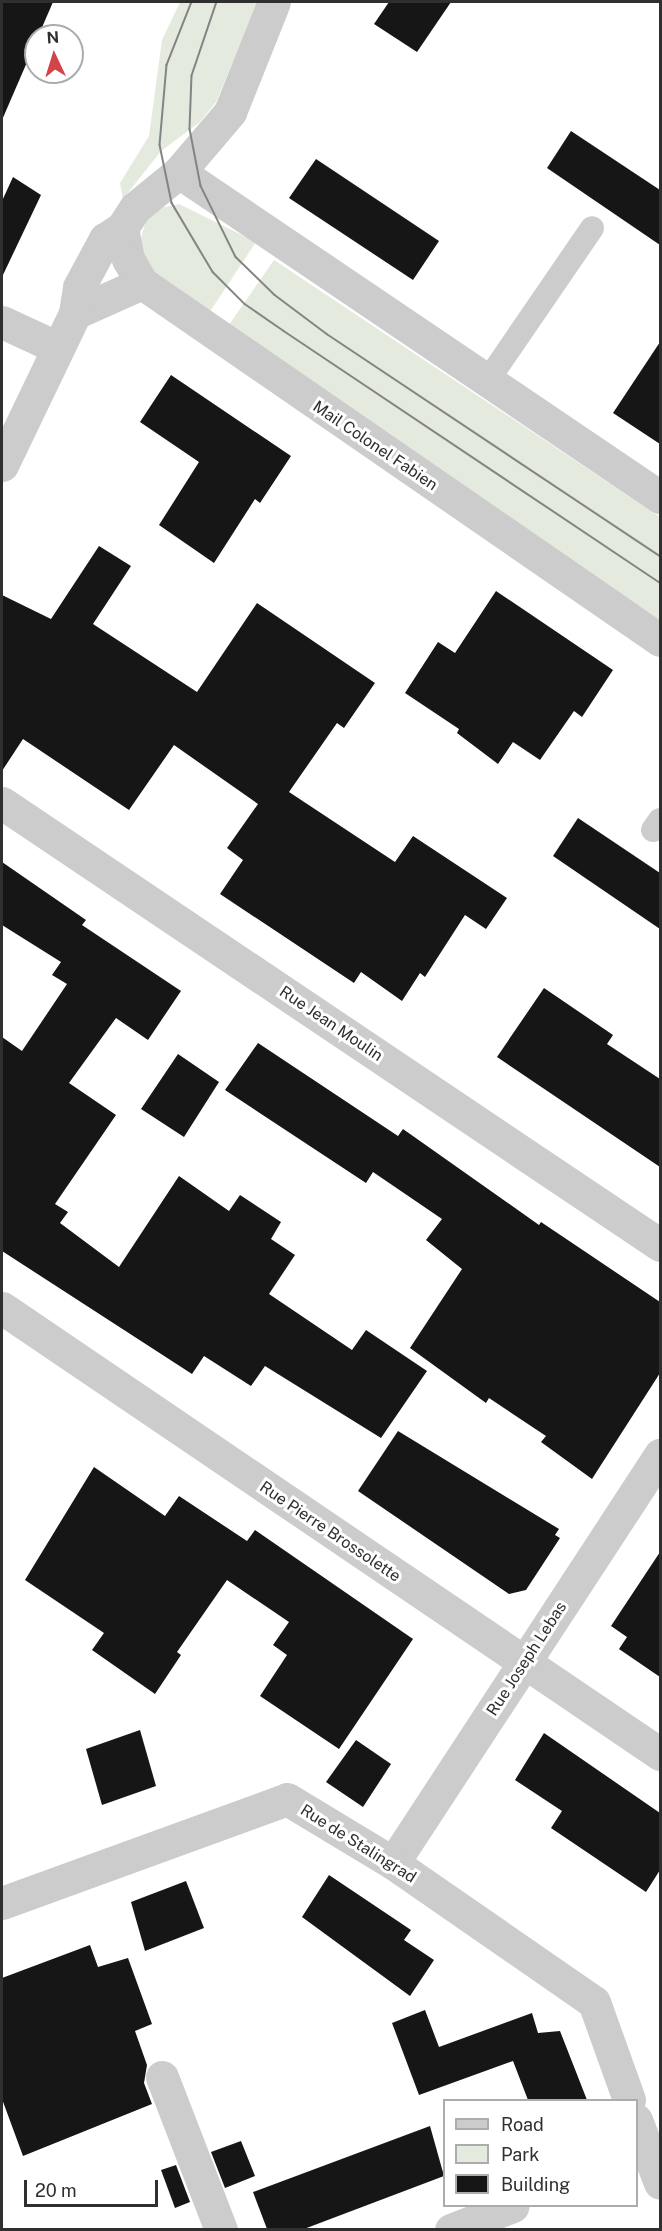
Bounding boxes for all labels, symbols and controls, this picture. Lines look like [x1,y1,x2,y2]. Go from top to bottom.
north arrow [24,24,84,84]
text: N [46,28,60,47]
street label: Mail Colonel Fabien [309,397,441,495]
street label: Rue Jean Moulin [276,982,386,1066]
street label: Rue Pierre Brossolette [256,1478,404,1586]
street label: Rue Joseph Lebas [483,1598,571,1720]
street label: Rue de Stalingrad [296,1801,420,1887]
legend [443,2099,638,2207]
text: Road [501,2114,544,2135]
text: Park [501,2144,539,2165]
scale bar [27,2168,160,2206]
text: Building [501,2174,570,2195]
text: 20 m [35,2180,77,2201]

